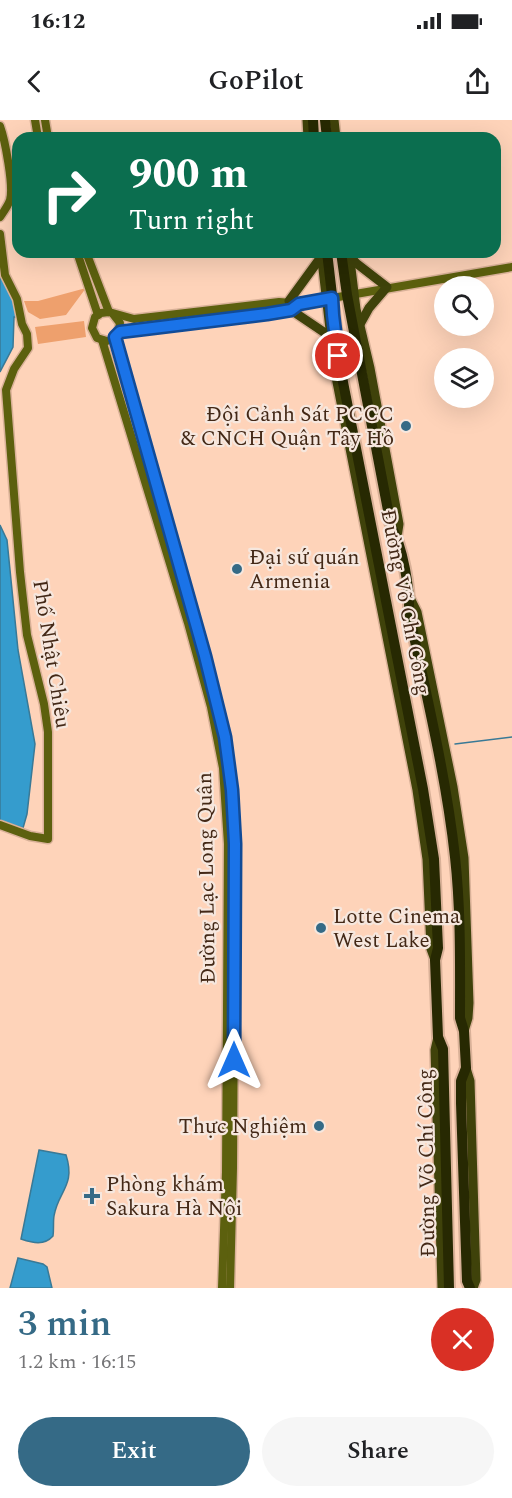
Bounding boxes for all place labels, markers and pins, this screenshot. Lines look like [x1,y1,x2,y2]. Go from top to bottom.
pin [312,330,363,381]
place label: Đội Cảnh Sát PCCC & CNCH Quận Tây Hồ [181,399,394,455]
marker: Đội Cảnh Sát PCCC & CNCH Quận Tây Hồ [399,419,413,433]
place label: Đại sứ quán Armenia [249,542,359,598]
marker: Đại sứ quán Armenia [230,562,244,576]
place label: Lotte Cinema West Lake [333,901,461,957]
marker: Lotte Cinema West Lake [314,921,328,935]
place label: Thực Nghiệm [179,1111,307,1143]
marker: Thực Nghiệm [312,1119,326,1133]
place label: Phòng khám Sakura Hà Nội [106,1169,242,1225]
marker: Phòng khám Sakura Hà Nội [83,1187,101,1205]

